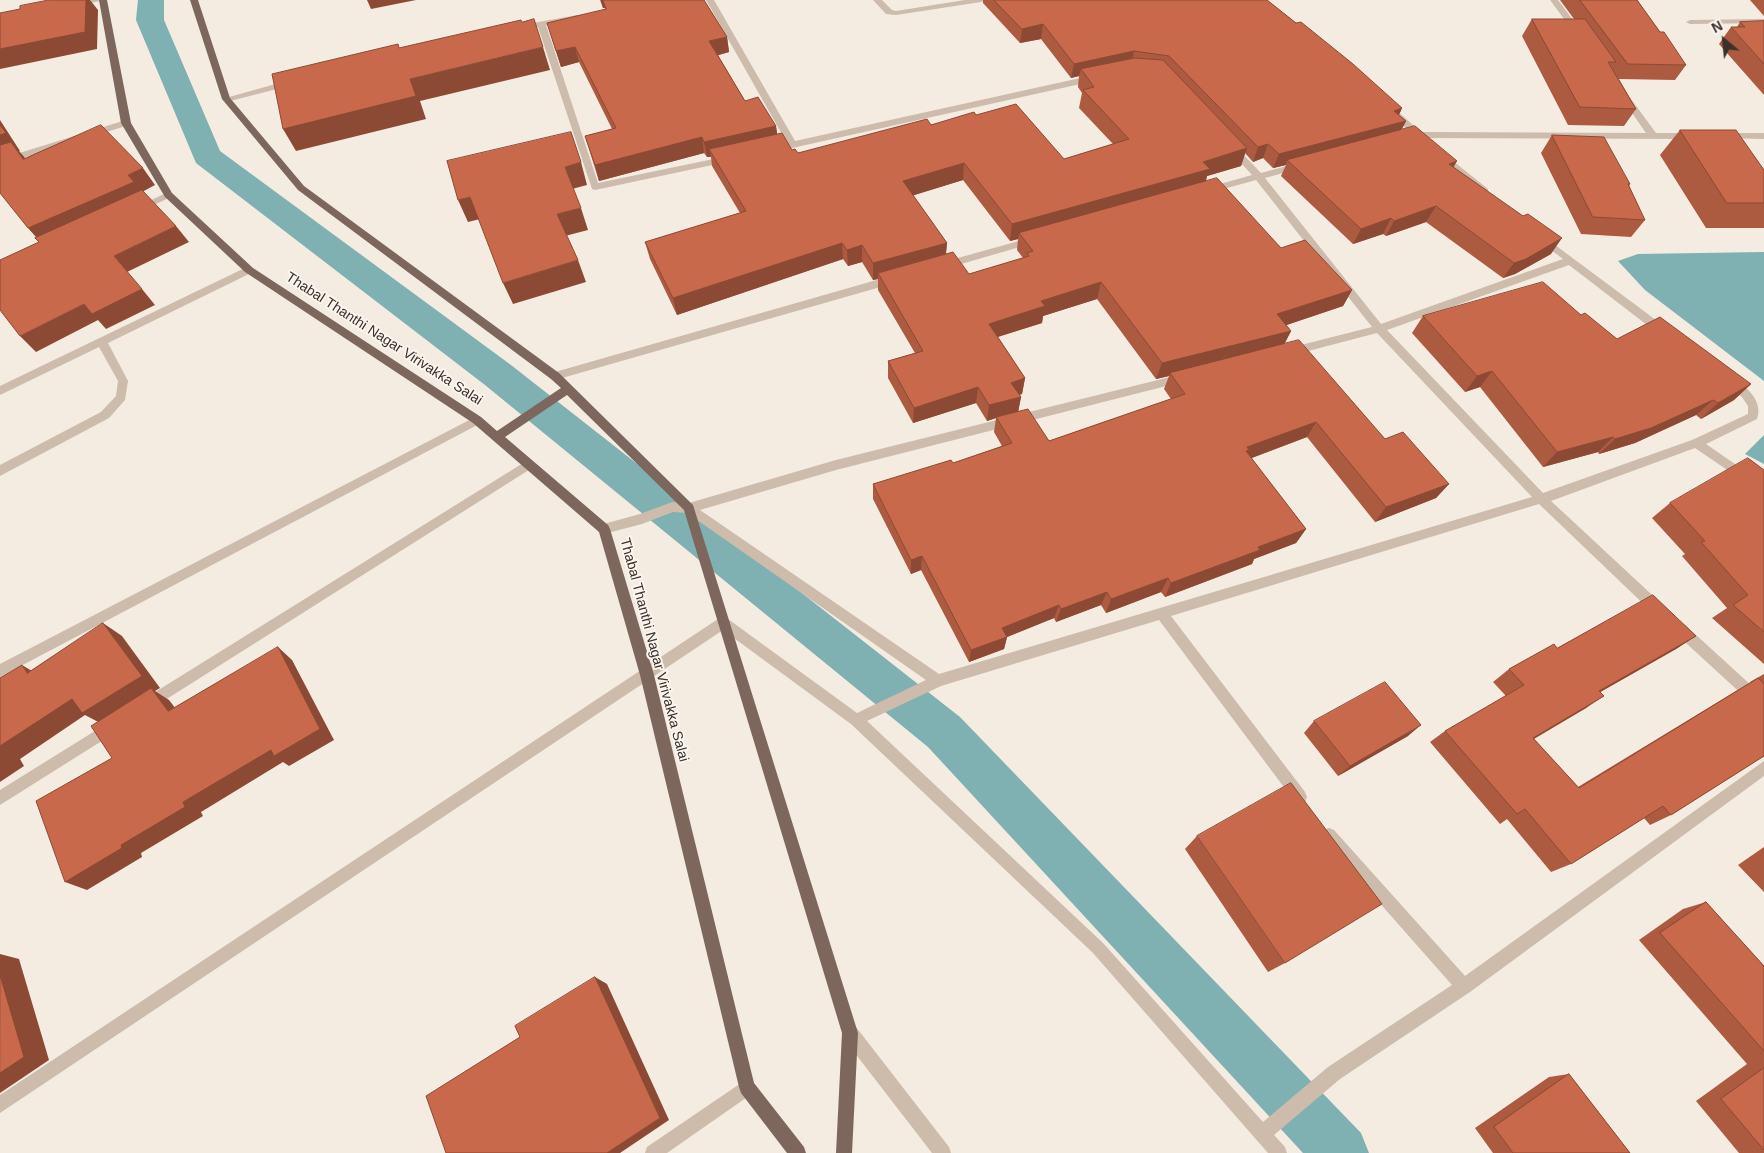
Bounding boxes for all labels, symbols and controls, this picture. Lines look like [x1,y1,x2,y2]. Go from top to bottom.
north arrow [1699,15,1749,65]
text: N [1709,17,1725,36]
street label: Thabal Thanthi Nagar Virivakka Salai [283,269,485,409]
street label: Thabal Thanthi Nagar Virivakka Salai [616,536,692,764]

